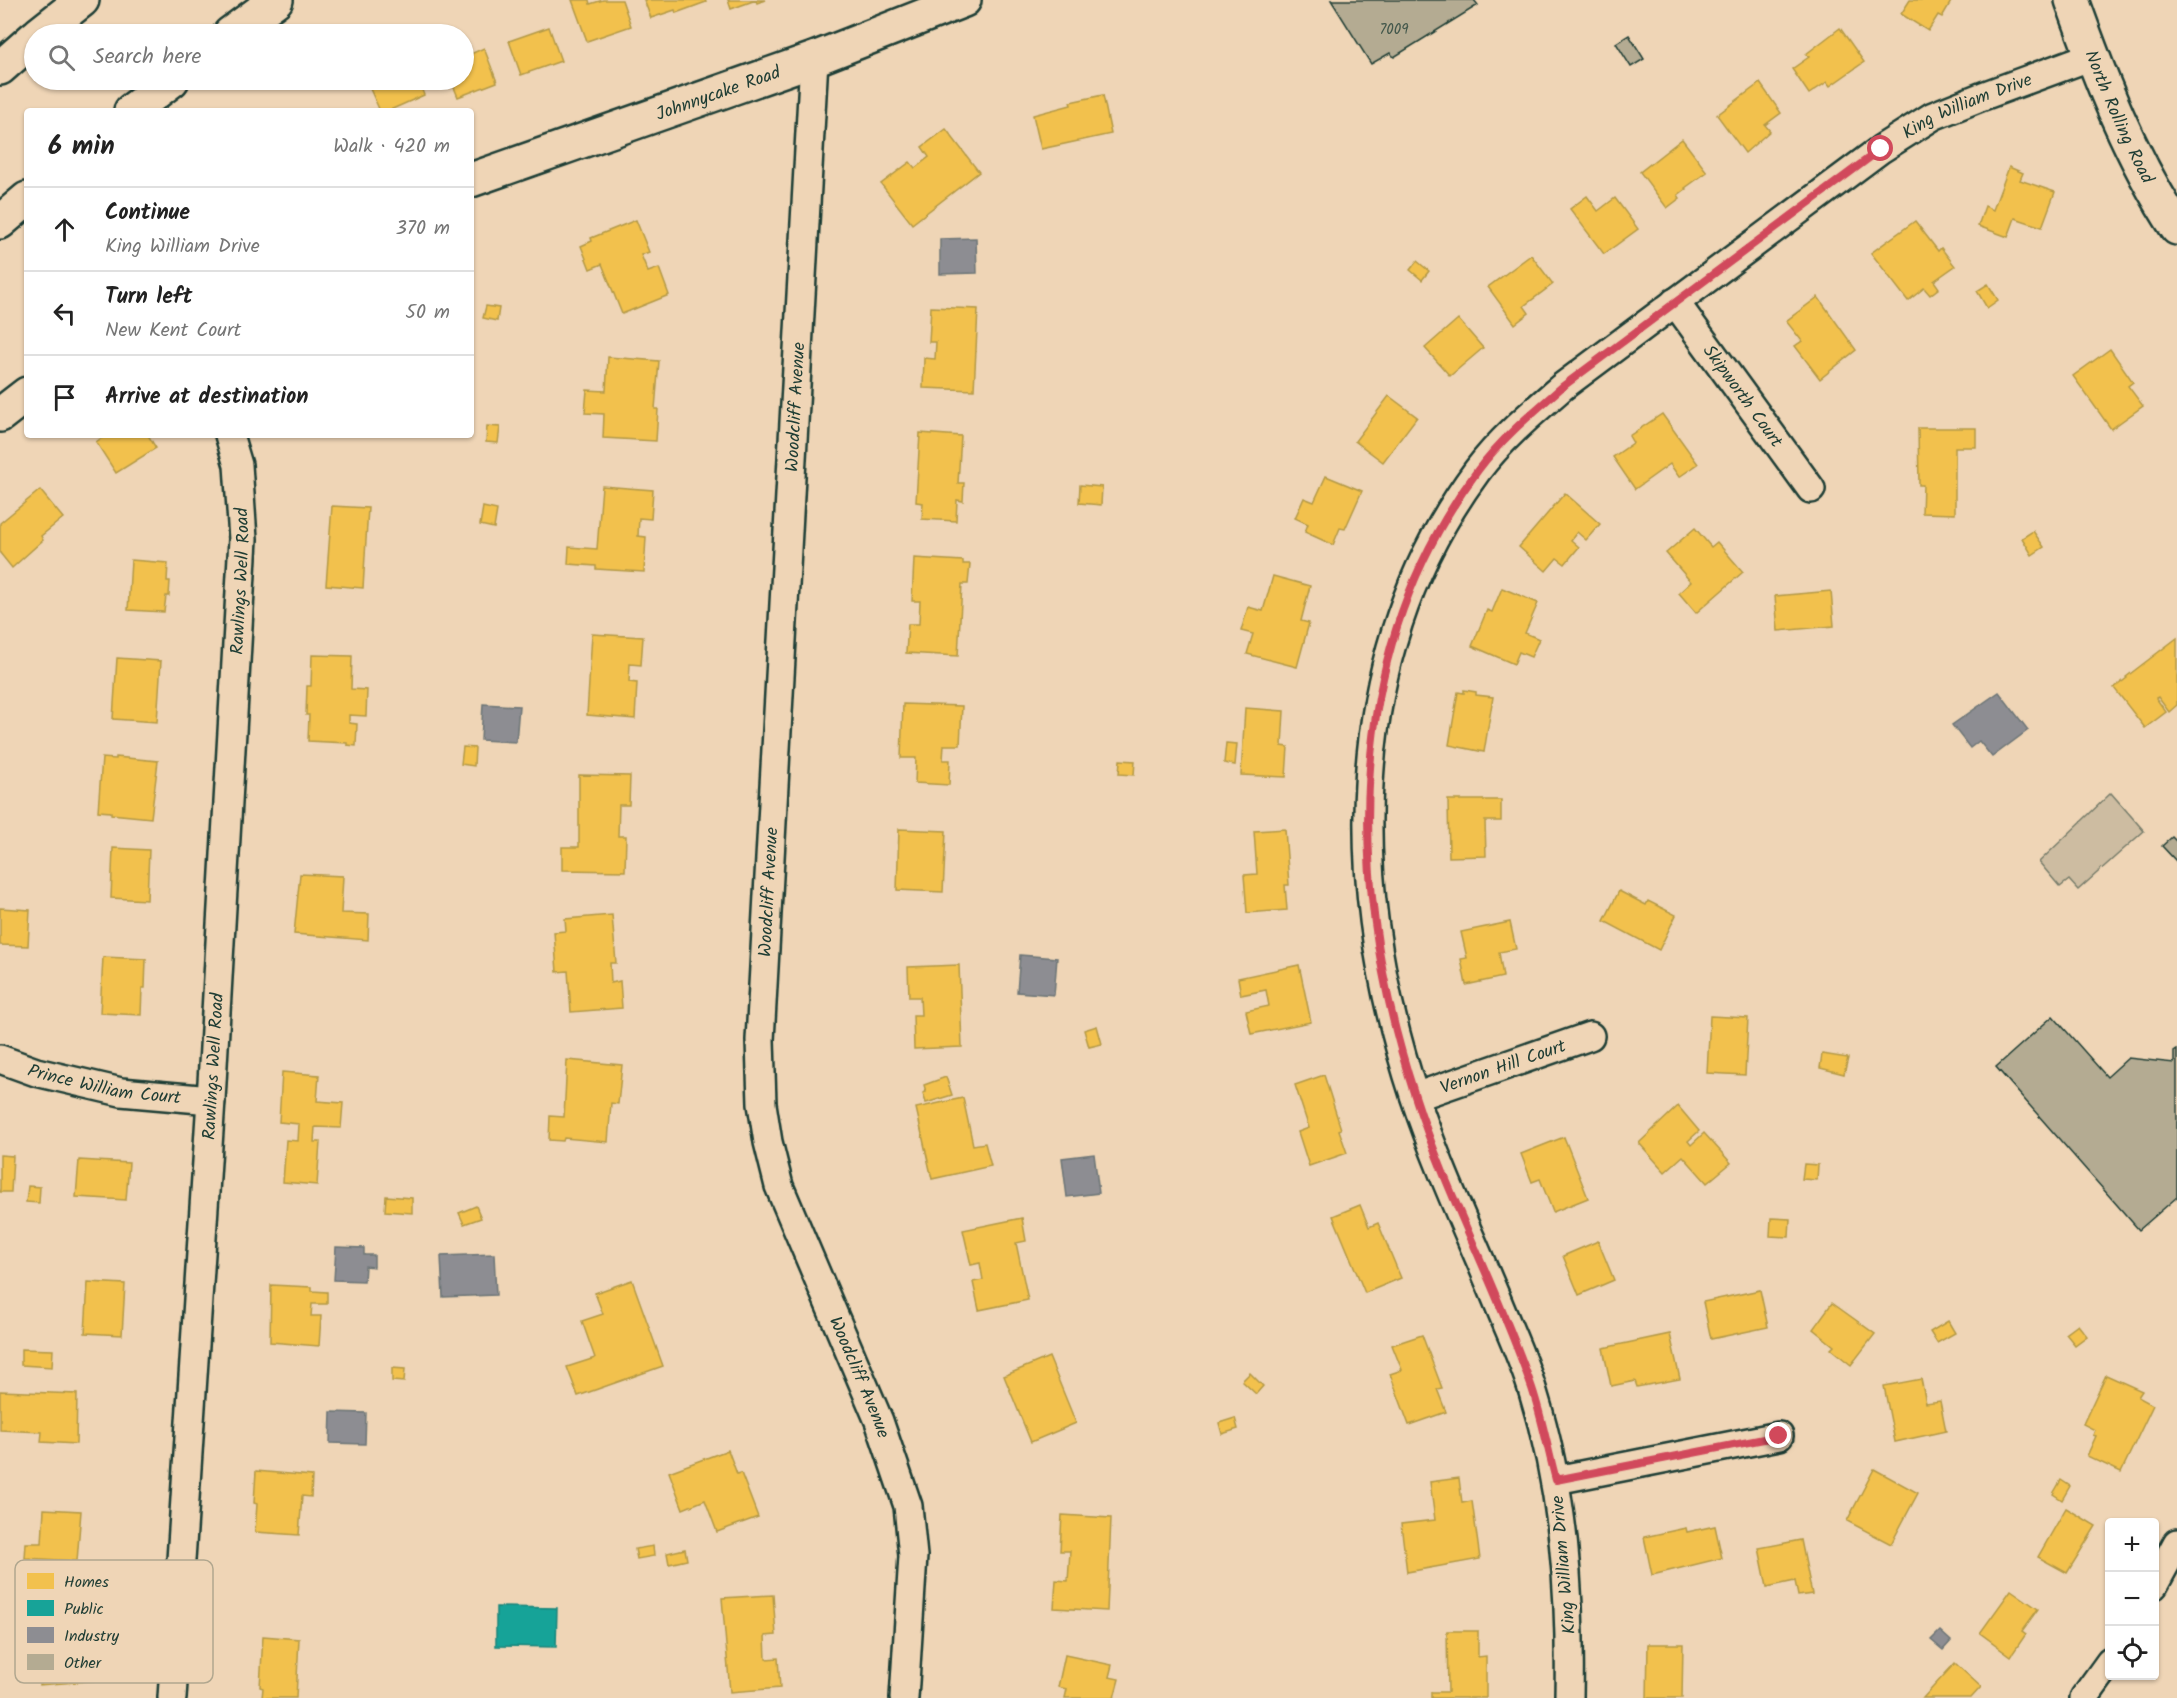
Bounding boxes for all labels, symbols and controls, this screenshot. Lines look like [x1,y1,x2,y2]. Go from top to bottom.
house number: 7009 [1379,18,1409,42]
search box [24,24,474,90]
text: Search here [93,40,201,75]
icon: search [45,41,78,74]
street label: North Rolling Road [2076,46,2161,190]
street label: Johnnycake Road [652,59,786,130]
street label: King William Drive [1897,66,2037,148]
text: 6 min [48,126,115,168]
text: Walk · 420 m [333,131,450,163]
route start [1867,135,1893,161]
text: Continue [105,196,190,231]
icon: ahead [48,213,81,246]
text: 370 m [395,213,450,245]
text: King William Drive [105,231,260,263]
text: Turn left [105,280,192,315]
icon: left [48,297,81,330]
text: 50 m [405,297,450,329]
text: New Kent Court [105,315,241,347]
street label: Skipworth Court [1695,339,1790,455]
street label: Woodcliff Avenue [779,341,814,473]
text: Arrive at destination [105,380,308,415]
icon: arrive [48,381,81,414]
street label: Rawlings Well Road [223,506,259,656]
street label: Woodcliff Avenue [752,826,787,958]
street label: Rawlings Well Road [195,991,233,1141]
street label: Vernon Hill Court [1437,1032,1571,1103]
street label: Prince William Court [23,1057,183,1113]
street label: Woodcliff Avenue [820,1312,897,1442]
route end [1765,1422,1791,1448]
street label: King William Drive [1544,1494,1585,1636]
map controls [2105,1518,2159,1680]
button: + [2105,1518,2159,1572]
legend [15,1560,213,1683]
text: Homes [64,1570,109,1595]
button: − [2105,1572,2159,1626]
text: Public [64,1597,104,1622]
text: Industry [64,1624,119,1649]
button: locate [2105,1626,2159,1680]
text: Other [64,1651,103,1676]

